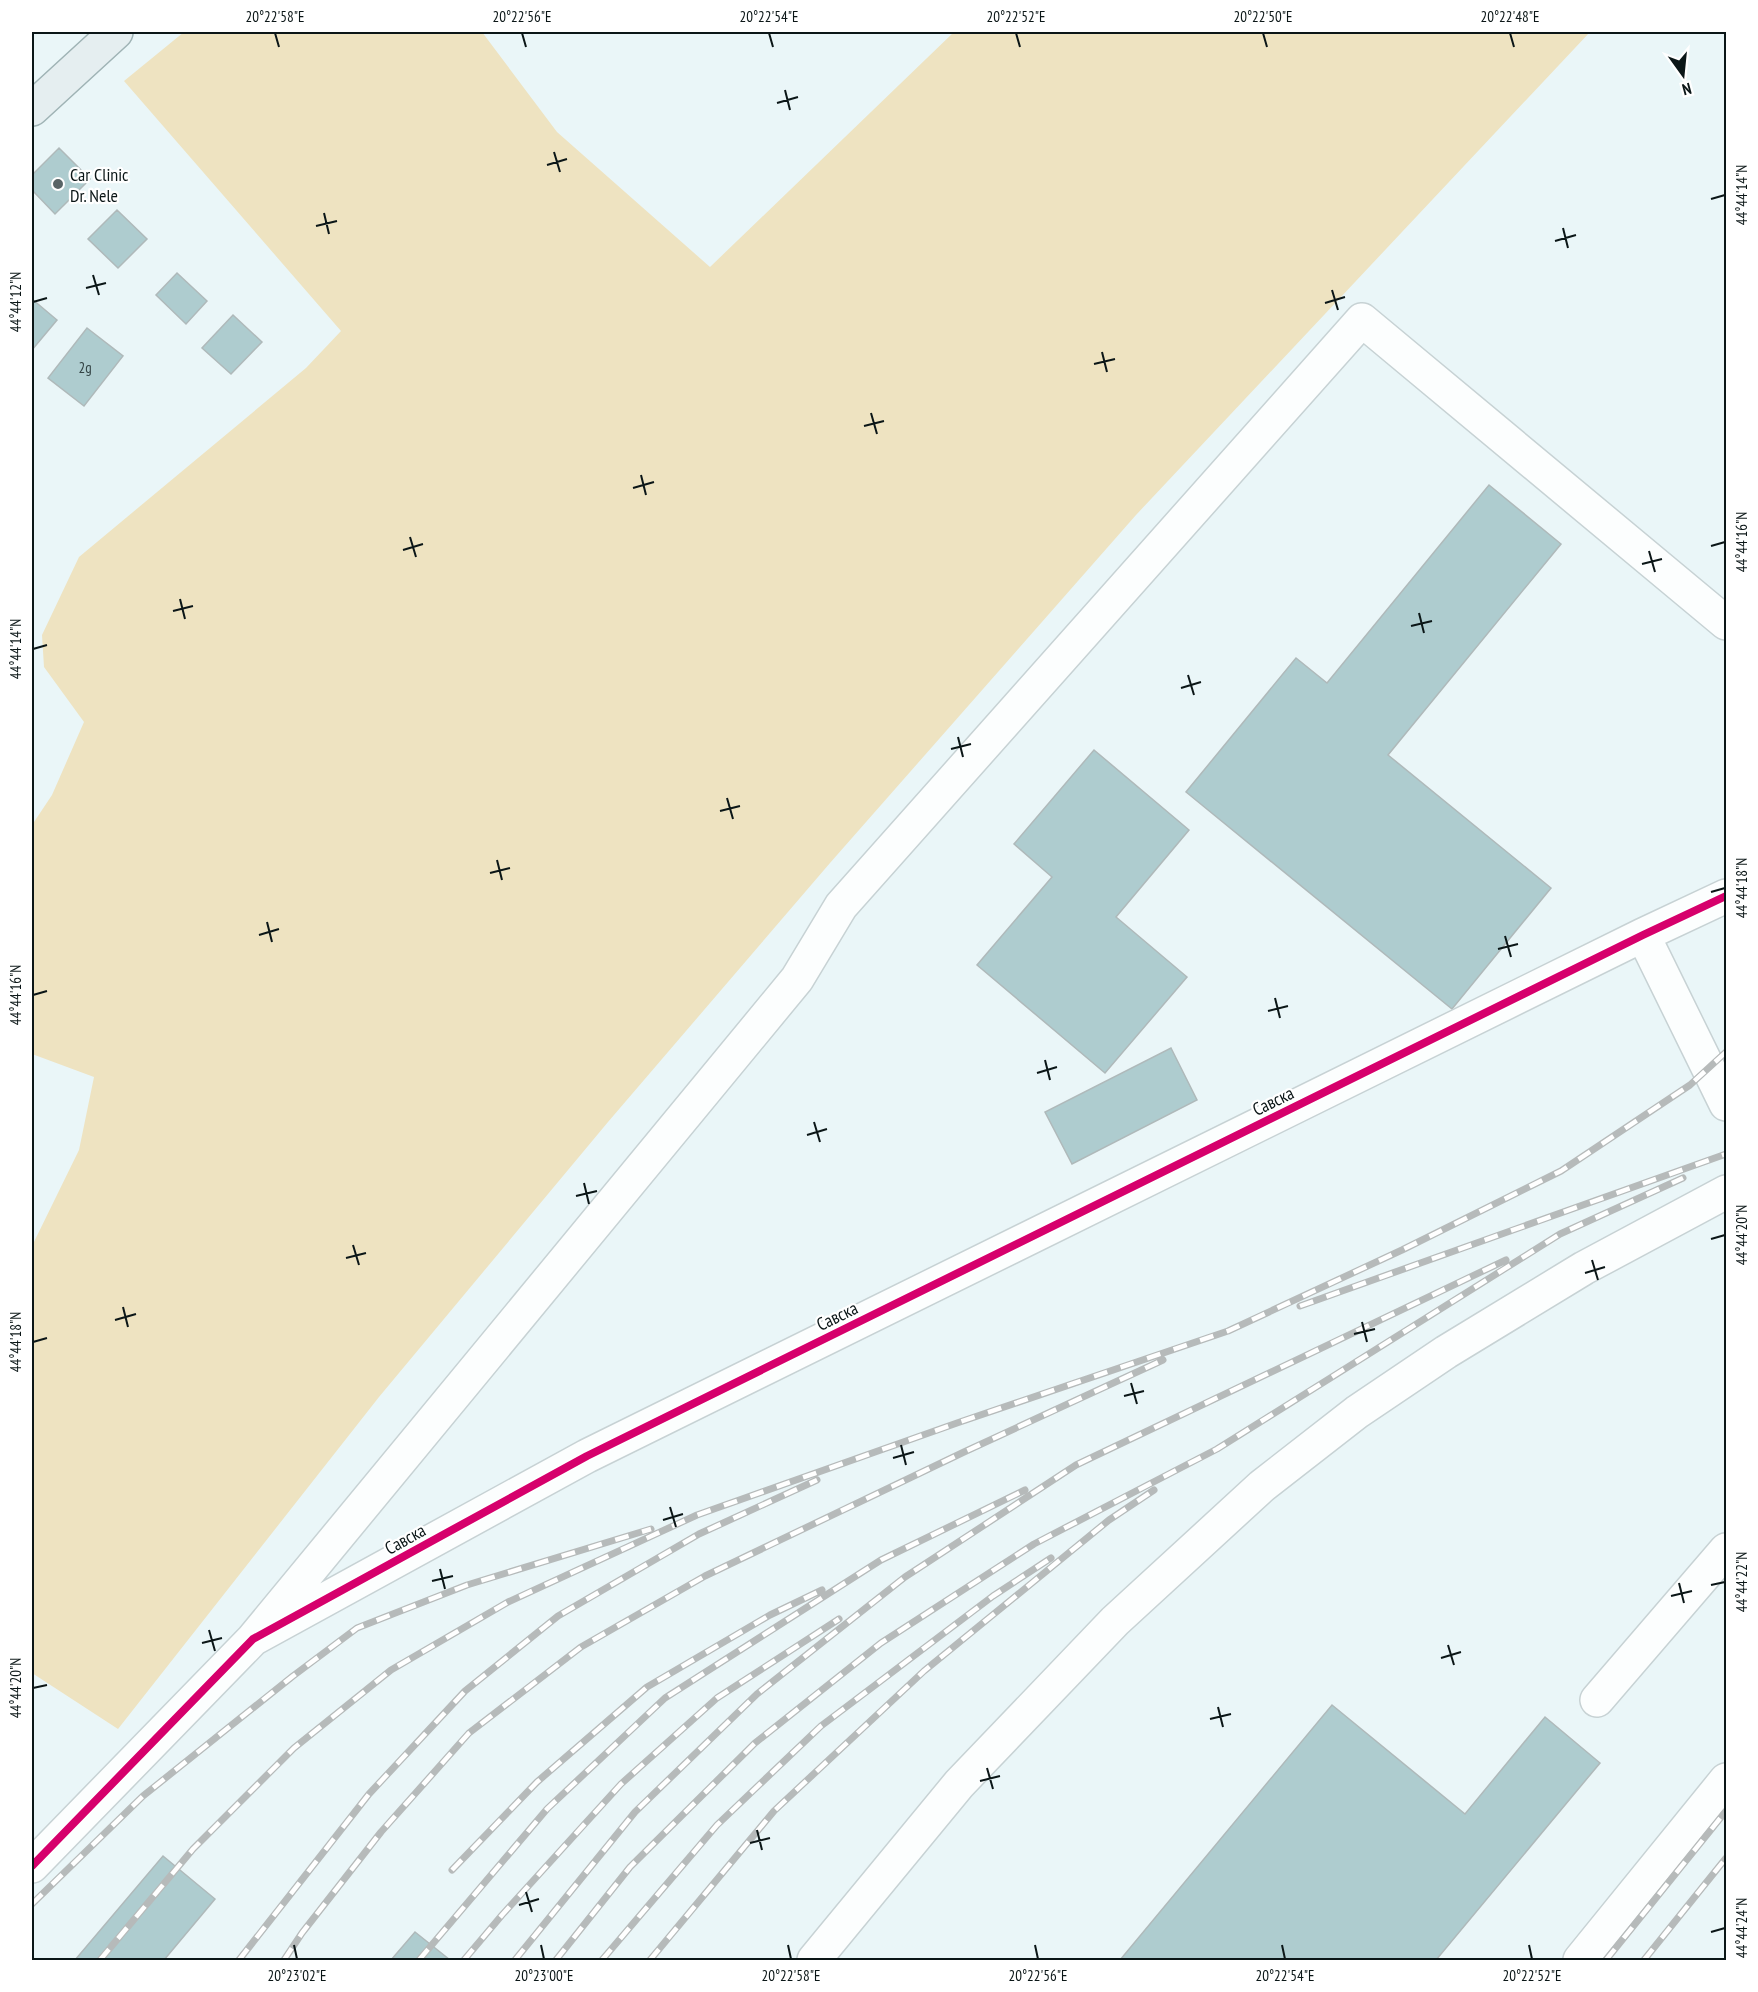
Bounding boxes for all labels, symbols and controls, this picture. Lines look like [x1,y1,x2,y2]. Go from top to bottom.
text: 20°22'58"E [245,7,305,26]
text: 20°22'56"E [492,7,552,26]
text: 20°22'54"E [739,7,799,26]
text: 20°22'52"E [986,7,1046,26]
text: 20°22'50"E [1233,7,1293,26]
text: 20°22'48"E [1480,7,1540,26]
north arrow [1653,45,1713,105]
text: N [1680,79,1694,100]
place label: Car Clinic Dr. Nele [70,163,129,207]
text: 44°44'14"N [1732,165,1751,225]
marker: Car Clinic Dr. Nele [51,177,65,191]
text: 44°44'12"N [6,272,25,332]
house number: 2g [78,358,92,377]
text: 44°44'16"N [1732,512,1751,572]
text: 44°44'14"N [6,619,25,679]
text: 44°44'18"N [1732,858,1751,918]
text: 44°44'16"N [6,965,25,1025]
street label: Савска [1249,1081,1297,1121]
text: 44°44'20"N [1732,1205,1751,1265]
street label: Савска [813,1296,861,1336]
text: 44°44'18"N [6,1312,25,1372]
street label: Савска [380,1518,430,1560]
text: 44°44'22"N [1732,1552,1751,1612]
text: 44°44'20"N [6,1658,25,1718]
text: 44°44'24"N [1732,1898,1751,1958]
text: 20°23'02"E [267,1966,327,1985]
text: 20°23'00"E [514,1966,574,1985]
text: 20°22'58"E [761,1966,821,1985]
text: 20°22'56"E [1008,1966,1068,1985]
text: 20°22'54"E [1255,1966,1315,1985]
text: 20°22'52"E [1502,1966,1562,1985]

